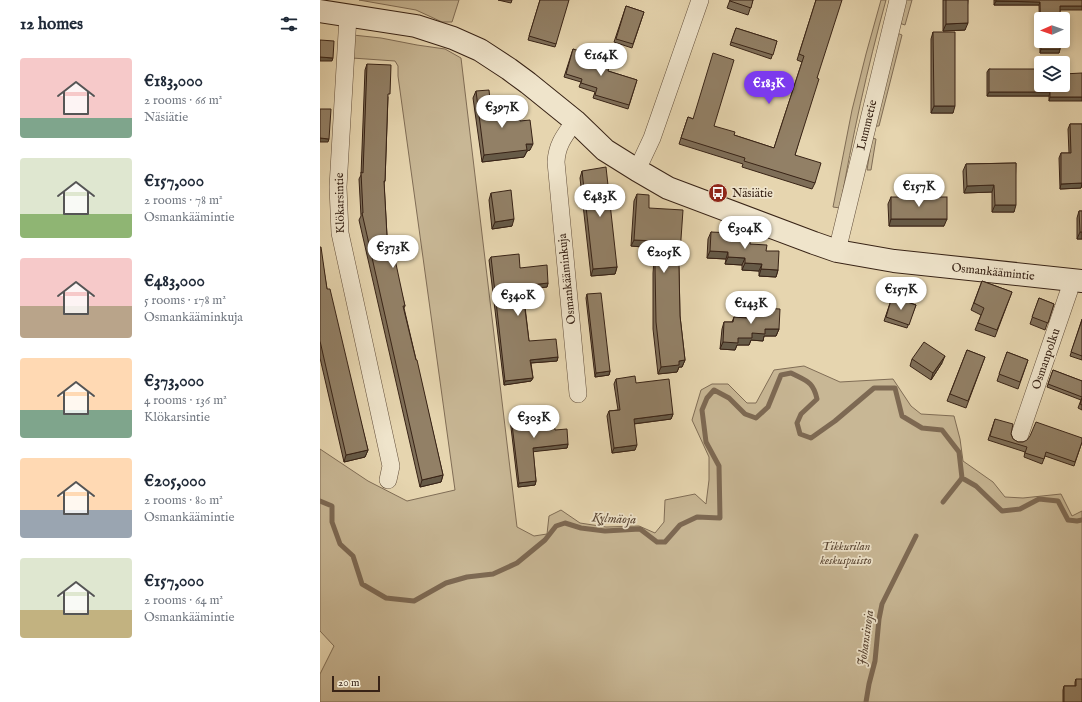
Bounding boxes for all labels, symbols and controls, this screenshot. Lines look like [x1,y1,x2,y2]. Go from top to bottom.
north arrow [1034,12,1070,48]
map controls [1034,12,1070,92]
icon: filters [278,13,300,35]
text: 12 homes [20,14,83,35]
pin: €164K [573,43,629,77]
text: €164K [584,47,618,64]
button: layers [1034,56,1070,92]
text: €183,000 [144,71,203,92]
pin: €183K [741,71,797,105]
icon: home [52,74,100,122]
text: €183K [753,75,785,92]
text: 2 rooms · 66 m² [144,92,222,109]
pin: €397K [474,95,530,129]
street label: Lummetie [853,98,881,152]
text: €397K [485,99,519,116]
text: Näsiätie [144,109,188,126]
text: €157,000 [144,171,204,192]
street label: Klökarsintie [332,172,348,234]
icon: home [52,174,100,222]
pin: €157K [891,174,947,208]
text: €157K [903,178,935,195]
bus stop icon: Näsiätie [707,182,729,204]
pin: €483K [572,184,628,218]
place label: Näsiätie [732,186,773,201]
text: €483K [583,188,617,205]
text: 2 rooms · 78 m² [144,192,223,209]
text: Osmankäämintie [144,209,234,226]
pin: €304K [717,216,773,250]
text: €304K [728,220,762,237]
street label: Osmankääminkuja [555,232,579,325]
pin: €373K [365,235,421,269]
text: €373K [377,239,409,256]
pin: €205K [636,240,692,274]
text: €205K [647,244,681,261]
street label: Osmankäämintie [951,260,1036,284]
text: €483,000 [144,271,205,292]
icon: home [52,274,100,322]
pin: €157K [873,277,929,311]
text: €157K [885,281,917,298]
pin: €340K [490,283,546,317]
text: €340K [501,287,535,304]
pin: €143K [723,291,779,325]
text: 5 rooms · 178 m² [144,292,226,309]
text: €143K [734,295,768,312]
text: Osmankääminkuja [144,309,243,326]
street label: Osmanpolku [1029,326,1064,392]
text: €373,000 [144,371,204,392]
icon: home [52,374,100,422]
text: 4 rooms · 136 m² [144,392,227,409]
pin: €303K [506,405,562,439]
text: Klökarsintie [144,409,210,426]
text: €303K [517,409,551,426]
text: €205,000 [144,471,206,492]
icon: home [52,474,100,522]
text: 2 rooms · 80 m² [144,492,223,509]
text: Osmankäämintie [144,509,234,526]
water label: Kylmäoja [590,509,637,529]
park label: Tikkurilan keskuspuisto [819,539,872,568]
text: €157,000 [144,571,204,592]
icon: home [52,574,100,622]
text: 2 rooms · 64 m² [144,592,223,609]
text: Osmankäämintie [144,609,234,626]
water label: Johansinoja [854,609,878,667]
scale bar [332,674,380,693]
text: 20 m [338,676,359,690]

